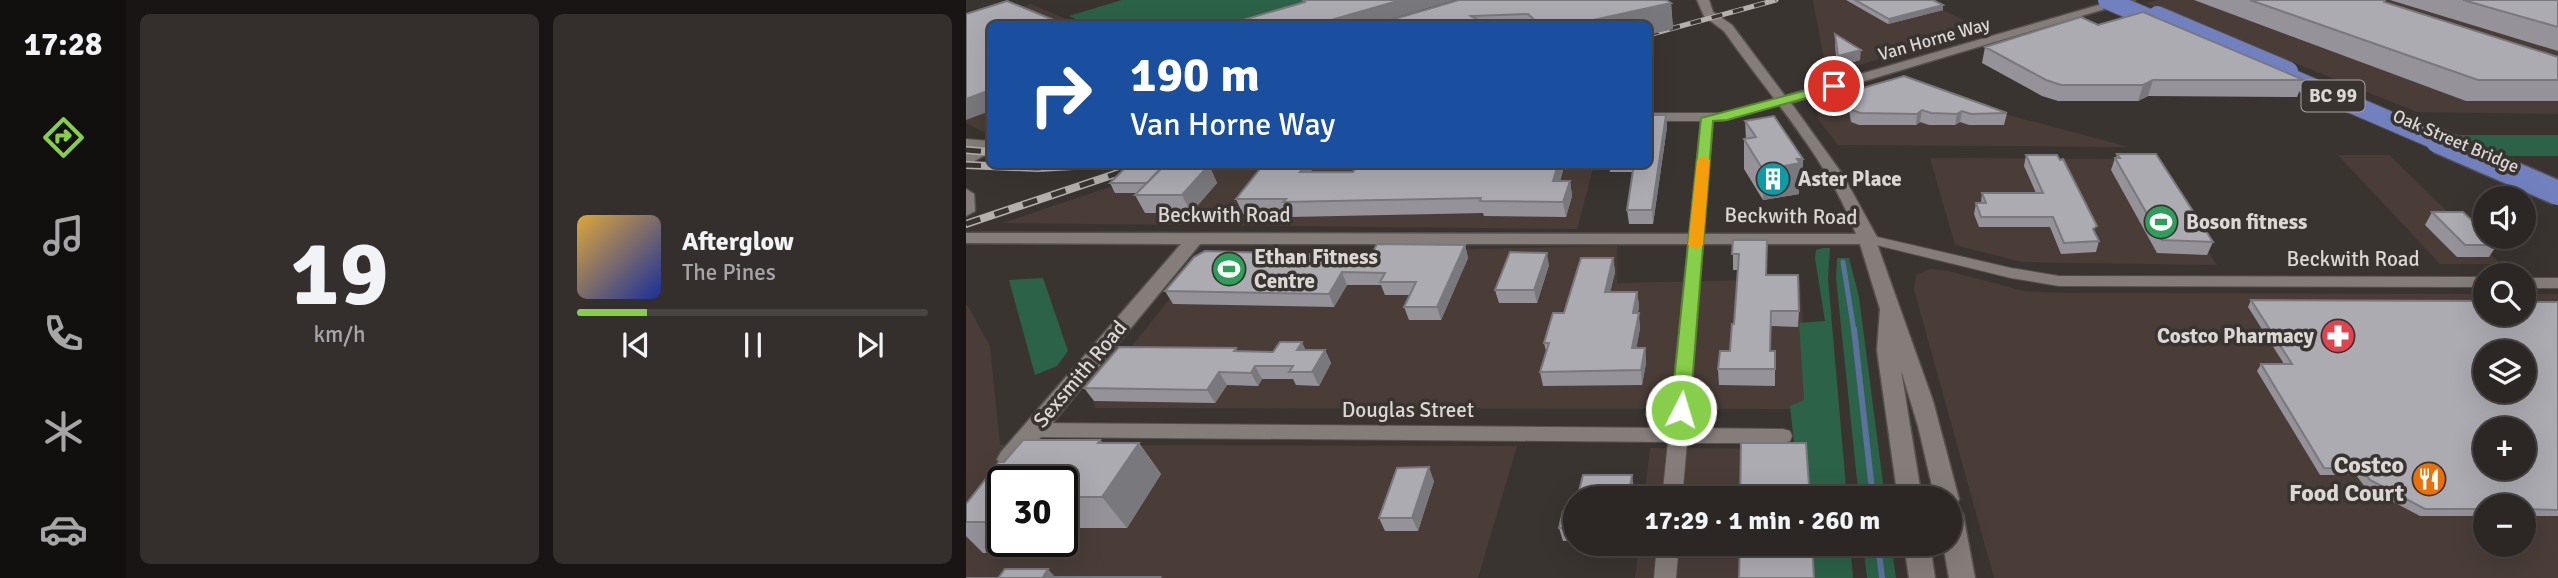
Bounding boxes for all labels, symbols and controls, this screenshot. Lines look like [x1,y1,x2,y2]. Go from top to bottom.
street label: Van Horne Way [1875,12,1993,65]
text: 17:28 [24,25,102,64]
text: 190 m [1130,45,1260,105]
icon: right [1015,49,1106,140]
pin [1804,56,1864,116]
icon: arrive [1815,67,1853,105]
road number: BC 99 [2302,80,2364,111]
street label: Oak Street Bridge [2390,104,2522,178]
text: Van Horne Way [1130,105,1335,144]
icon: directions [39,113,88,162]
building icon: Aster Place [1754,160,1792,198]
place label: Aster Place [1798,166,1902,192]
map controls [2473,186,2536,557]
button: sound [2473,186,2536,249]
street label: Beckwith Road [1157,202,1291,228]
street label: Beckwith Road [1724,202,1858,230]
sports icon: Boson fitness [2142,203,2180,241]
place label: Boson fitness [2186,209,2307,235]
icon: music [39,211,88,260]
text: 19 [290,218,389,331]
text: Afterglow [682,226,794,258]
place label: Ethan Fitness Centre [1254,244,1378,294]
street label: Beckwith Road [2286,246,2420,272]
sports icon: Ethan Fitness Centre [1210,250,1248,288]
text: The Pines [682,258,776,287]
button: search [2473,263,2536,326]
icon: phone [39,309,88,358]
street label: Sexsmith Road [1028,315,1132,433]
pharmacy icon: Costco Pharmacy [2319,317,2357,355]
text: km/h [313,320,366,349]
place label: Costco Pharmacy [2157,323,2315,349]
icon: previous [617,326,655,364]
icon: pause [734,326,772,364]
icon: next [851,326,889,364]
button: layers [2473,340,2536,403]
position arrow [1644,373,1718,447]
street label: Douglas Street [1342,397,1474,423]
icon: climate [39,407,88,456]
button: + [2473,417,2536,480]
place label: Costco Food Court [2289,450,2404,508]
restaurant icon: Costco Food Court [2410,460,2448,498]
speed limit sign: 30 [987,466,1078,557]
button: − [2473,494,2536,557]
icon: car [39,505,88,554]
text: 17:29 · 1 min · 260 m [1645,505,1880,537]

